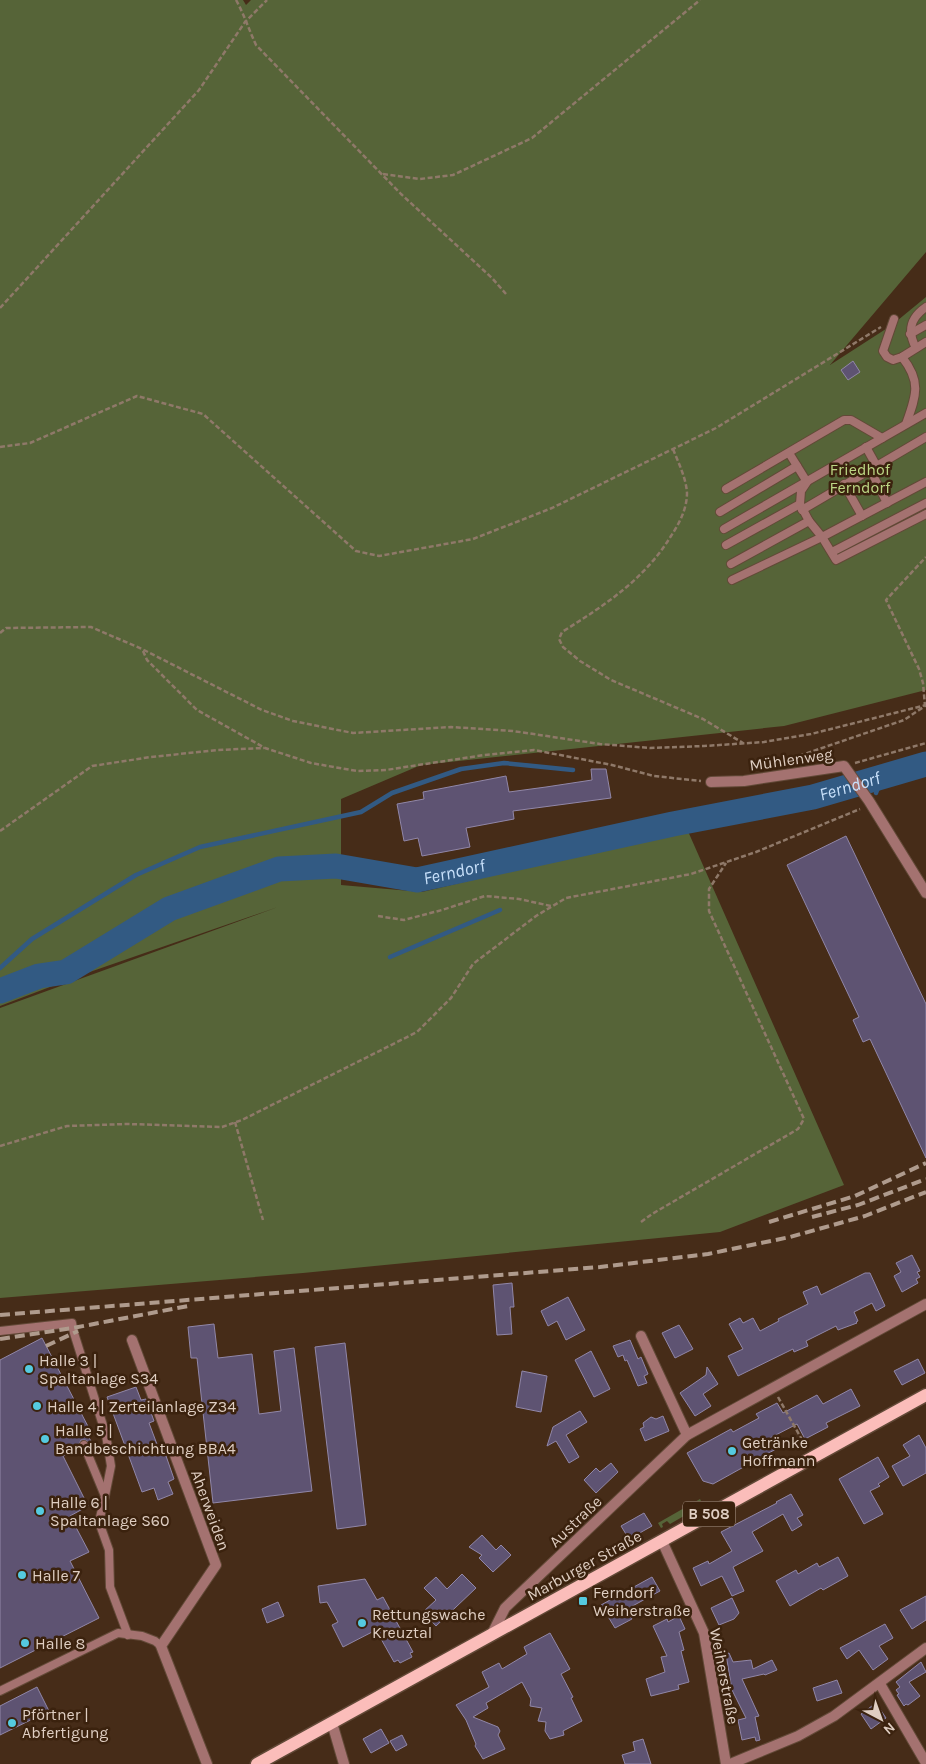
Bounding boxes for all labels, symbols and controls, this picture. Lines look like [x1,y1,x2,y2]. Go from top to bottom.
park label: Friedhof Ferndorf [829,460,891,497]
street label: Mühlenweg [748,744,834,775]
water label: Ferndorf [817,767,884,806]
water label: Ferndorf [421,854,488,889]
place label: Halle 3 | Spaltanlage S34 [39,1351,158,1388]
marker: Halle 3 | Spaltanlage S34 [23,1363,35,1375]
place label: Halle 4 | Zerteilanlage Z34 [47,1397,236,1416]
marker: Halle 4 | Zerteilanlage Z34 [31,1400,43,1412]
place label: Halle 5 | Bandbeschichtung BBA4 [55,1421,236,1458]
marker: Halle 5 | Bandbeschichtung BBA4 [39,1433,51,1445]
place label: Getränke Hoffmann [742,1433,816,1470]
marker: Getränke Hoffmann [726,1445,738,1457]
street label: Aherweiden [187,1467,234,1553]
street label: Austraße [545,1492,606,1551]
place label: Halle 6 | Spaltanlage S60 [50,1493,169,1530]
road number: B 508 [683,1502,735,1526]
marker: Halle 6 | Spaltanlage S60 [34,1505,46,1517]
street label: Marburger Straße [524,1526,645,1605]
place label: Halle 7 [32,1566,80,1585]
marker: Halle 7 [16,1569,28,1581]
place label: Ferndorf Weiherstraße [593,1583,690,1620]
marker: Ferndorf Weiherstraße [577,1595,589,1607]
place label: Rettungswache Kreuztal [372,1605,485,1642]
marker: Rettungswache Kreuztal [356,1617,368,1629]
street label: Weiherstraße [706,1626,743,1726]
place label: Halle 8 [35,1634,85,1653]
marker: Halle 8 [19,1637,31,1649]
north arrow [856,1694,906,1744]
place label: Pförtner | Abfertigung [22,1705,108,1742]
marker: Pförtner | Abfertigung [6,1717,18,1729]
text: N [880,1719,899,1738]

